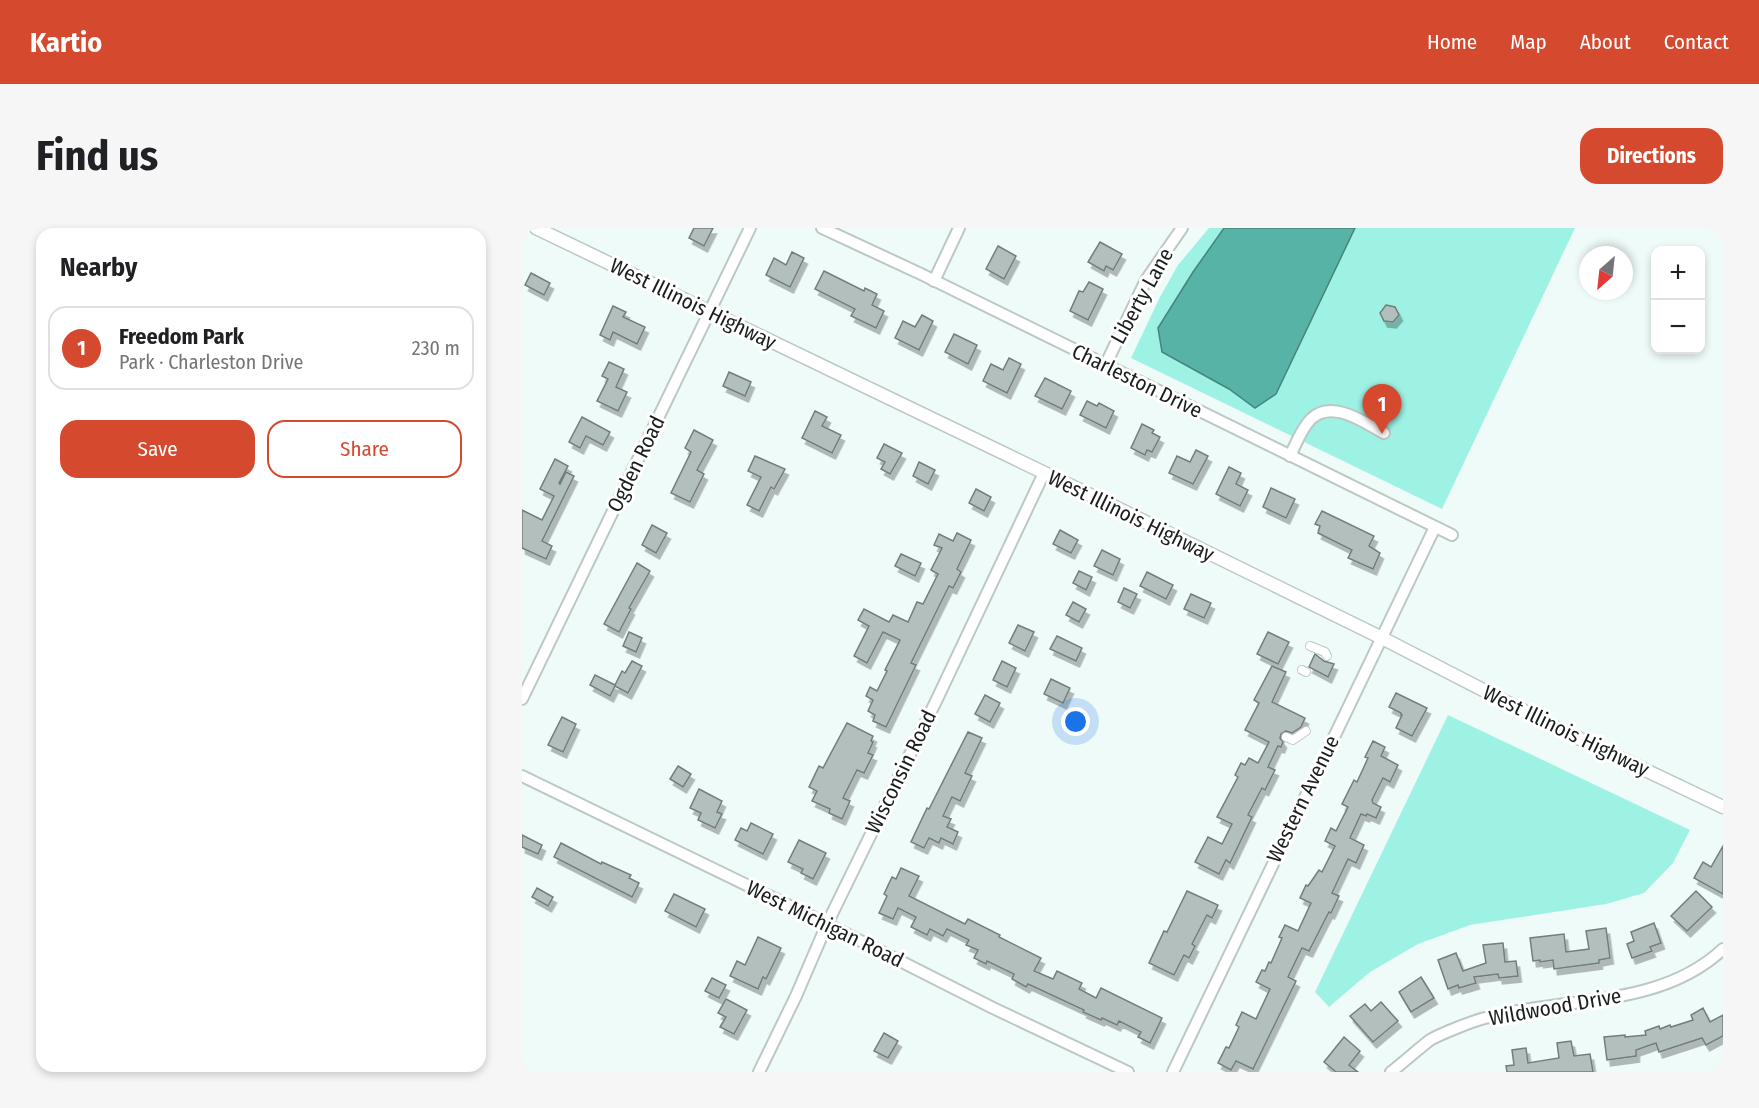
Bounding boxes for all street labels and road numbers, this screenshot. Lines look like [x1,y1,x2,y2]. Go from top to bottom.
street label: Liberty Lane [1105,244,1179,348]
street label: West Illinois Highway [606,253,781,356]
street label: Charleston Drive [1067,338,1207,424]
street label: Ogden Road [602,412,670,516]
street label: West Illinois Highway [1044,465,1219,568]
street label: West Illinois Highway [1479,680,1654,783]
street label: Wisconsin Road [860,706,942,838]
street label: Western Avenue [1261,731,1345,867]
street label: West Michigan Road [742,875,908,973]
street label: Wildwood Drive [1487,983,1623,1031]

